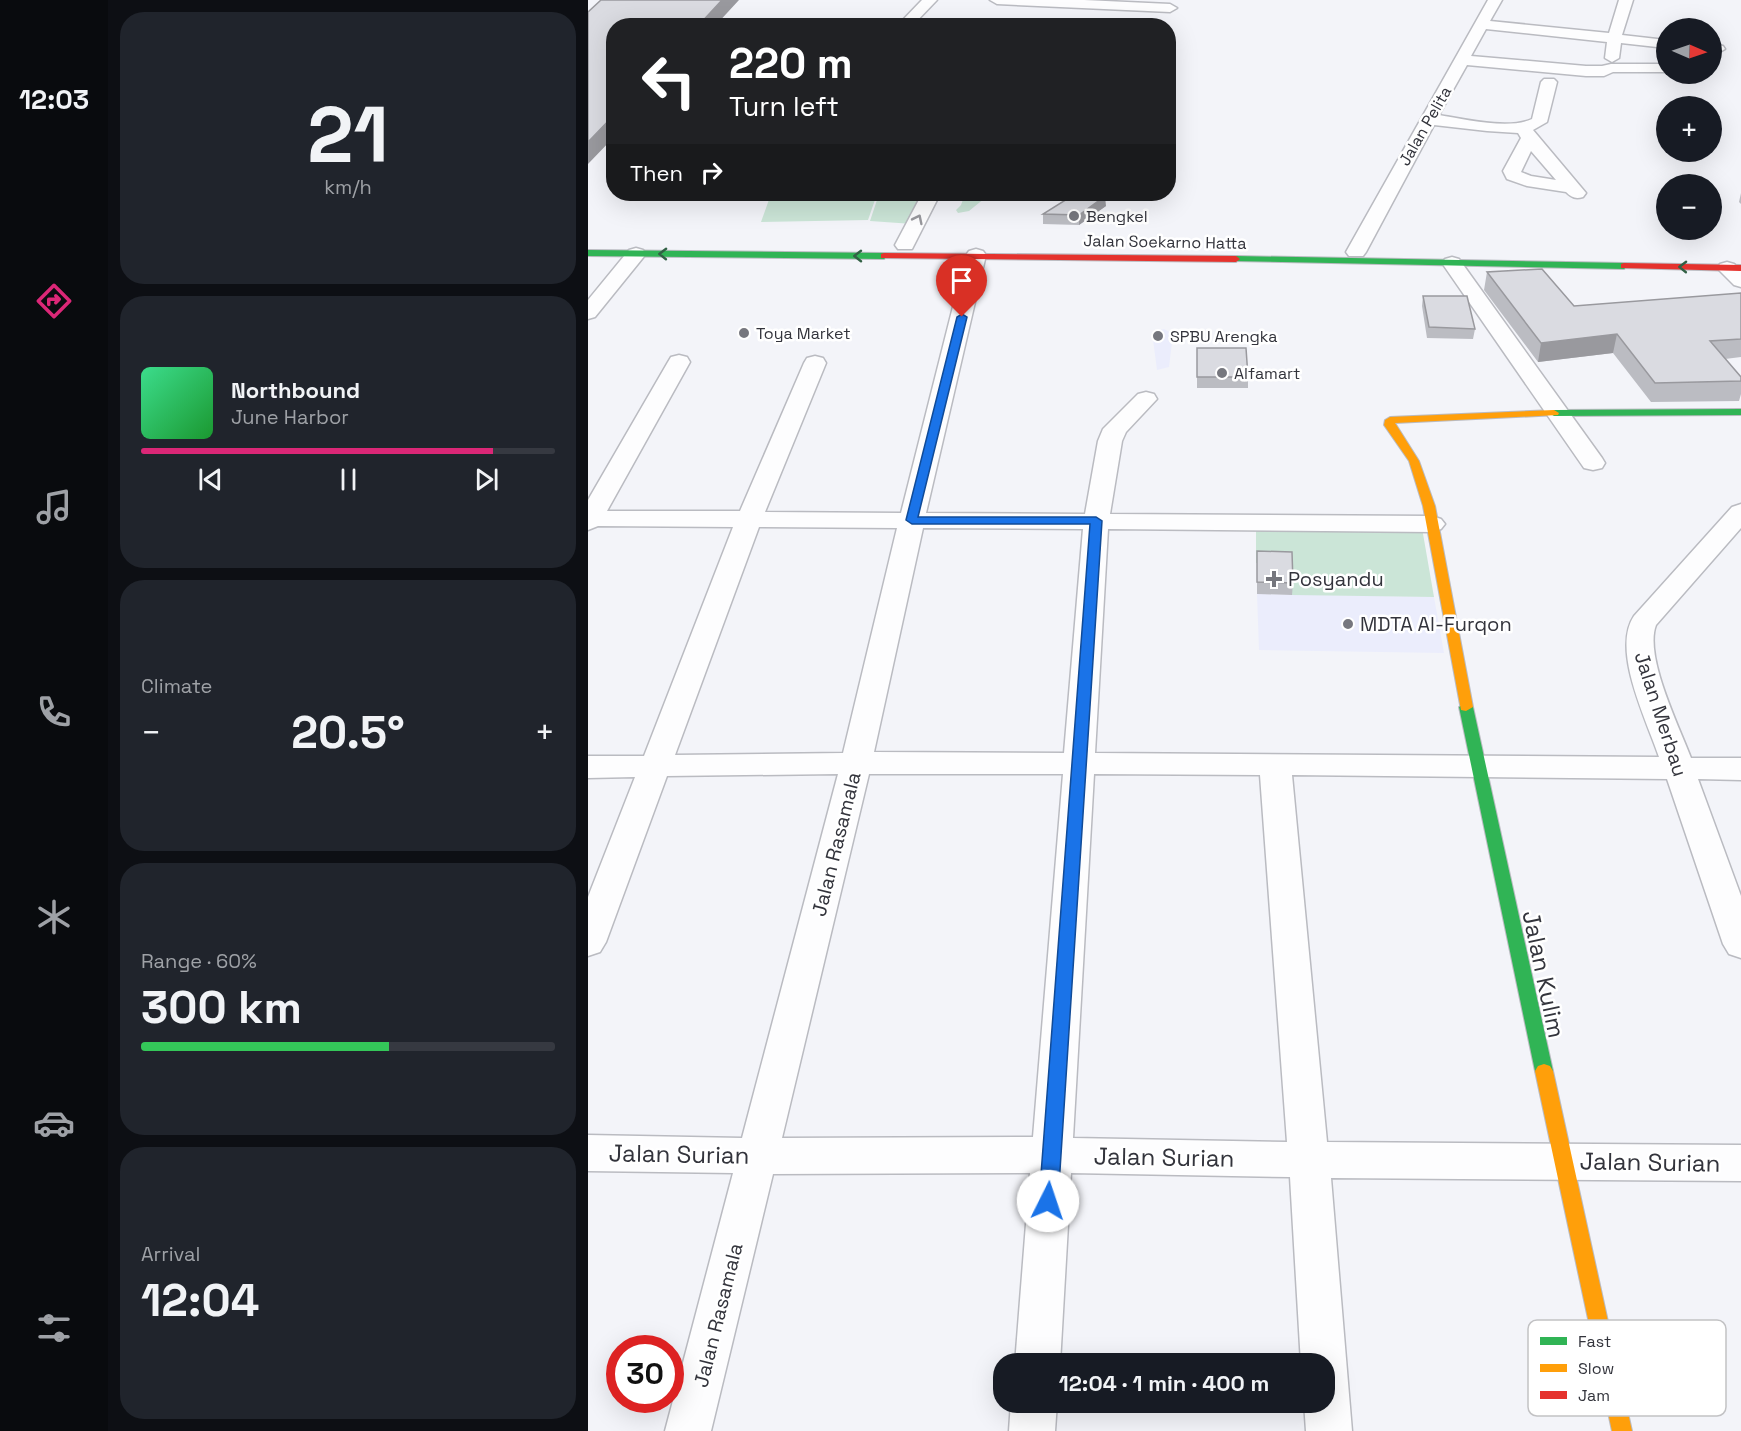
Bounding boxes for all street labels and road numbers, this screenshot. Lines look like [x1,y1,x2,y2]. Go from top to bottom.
street label: Jalan Pelita [1394,82,1456,170]
street label: Jalan Soekarno Hatta [1083,230,1247,254]
street label: Jalan Merbau [1629,648,1693,780]
street label: Jalan Rasamala [806,769,866,919]
street label: Jalan Kulim [1515,907,1573,1041]
street label: Jalan Surian [608,1137,750,1171]
street label: Jalan Surian [1093,1140,1235,1174]
street label: Jalan Surian [1579,1145,1721,1179]
street label: Jalan Rasamala [688,1240,748,1390]

